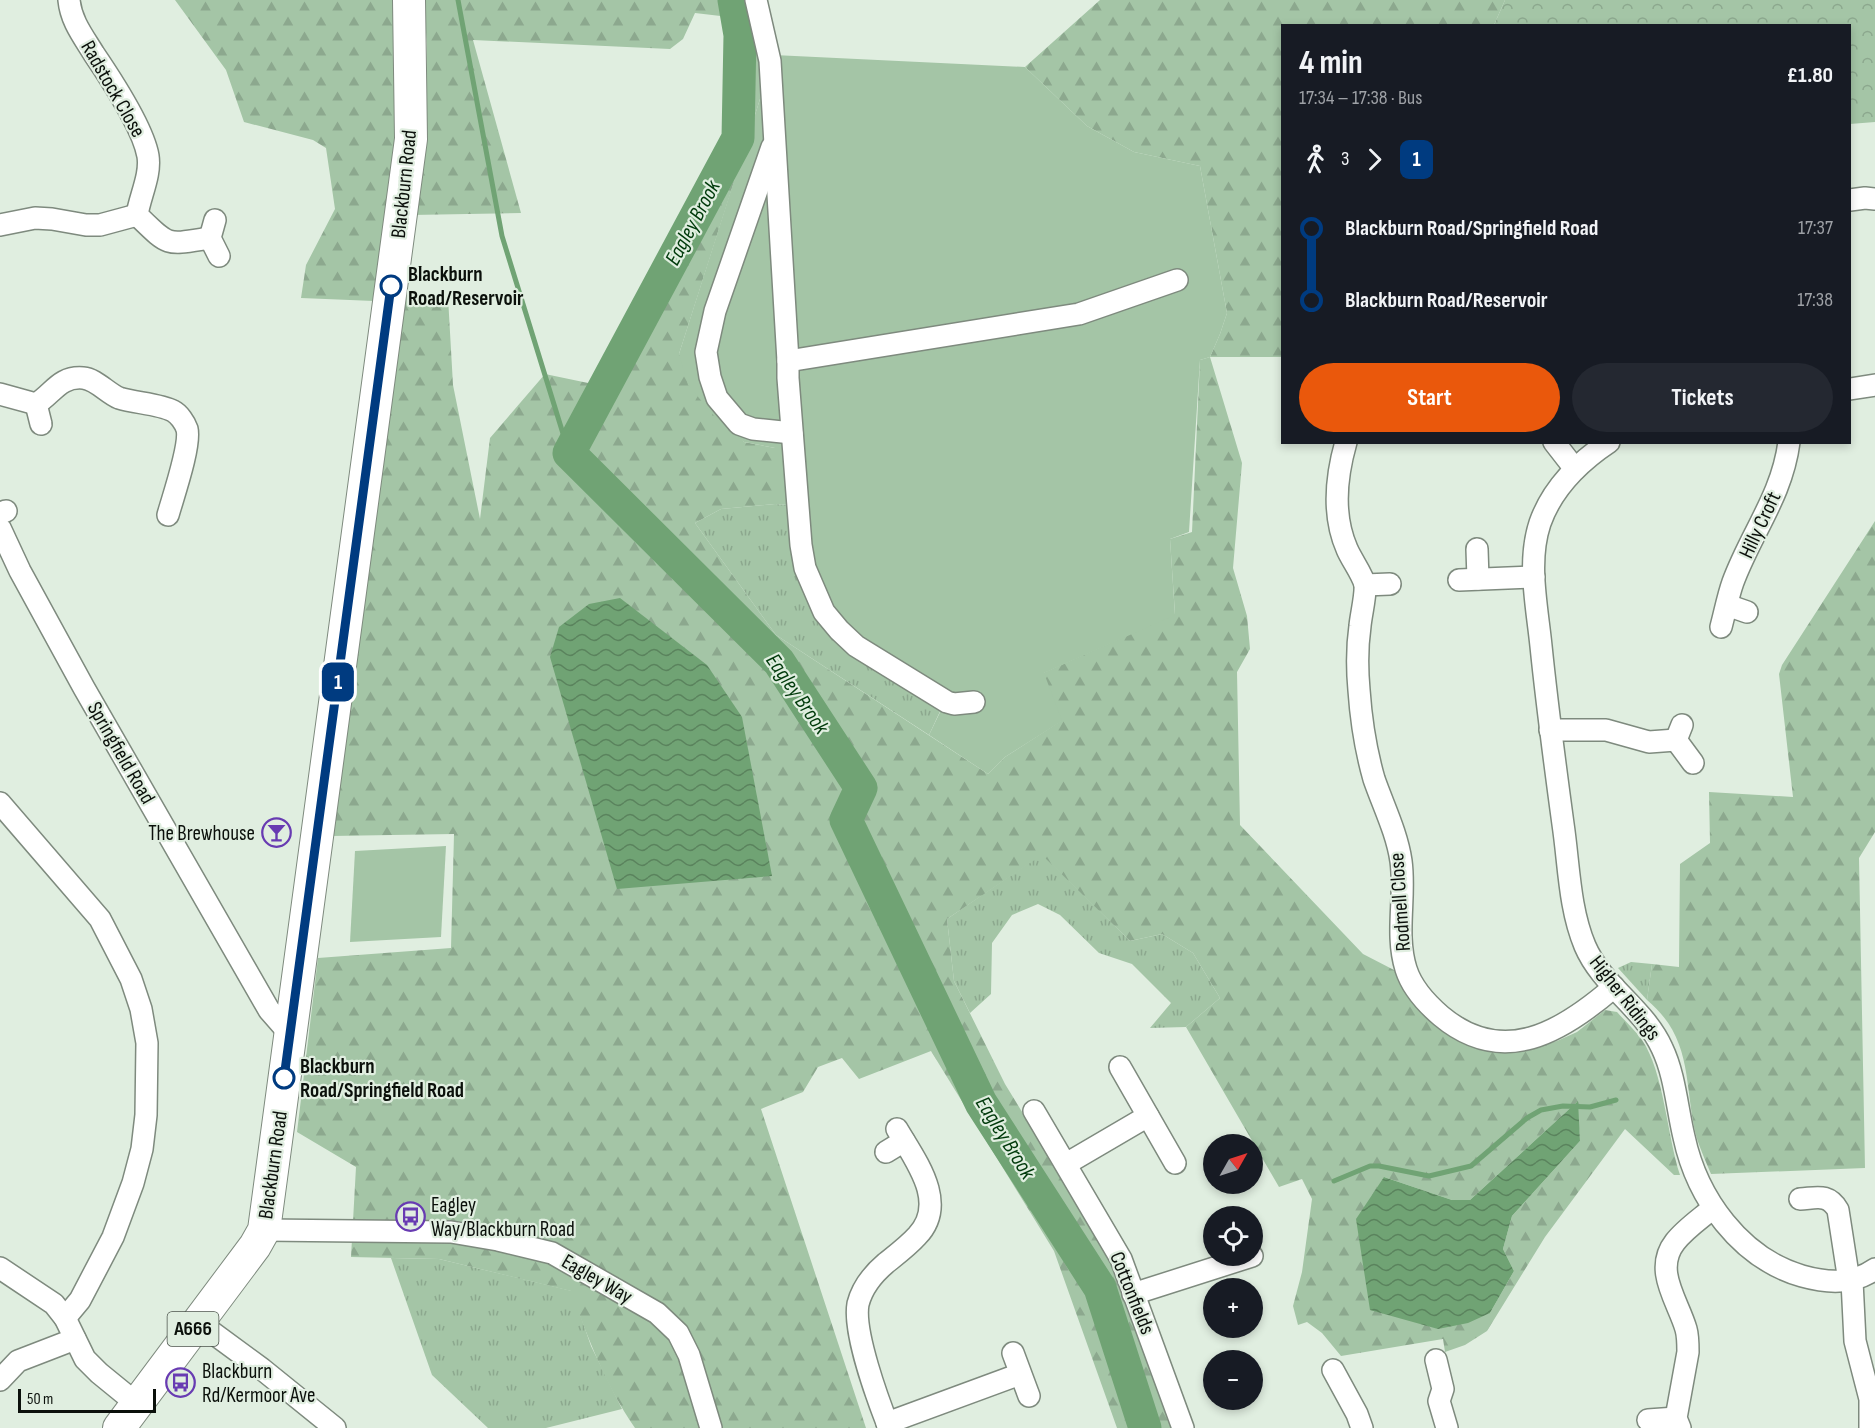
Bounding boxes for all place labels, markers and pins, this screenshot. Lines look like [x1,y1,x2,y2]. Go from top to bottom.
place label: Blackburn Road/Reservoir [408,262,524,311]
marker: Blackburn Road/Reservoir [380,275,402,297]
bar icon: The Brewhouse [260,817,292,849]
place label: The Brewhouse [148,821,255,846]
place label: Blackburn Road/Springfield Road [300,1054,464,1103]
marker: Blackburn Road/Springfield Road [273,1067,295,1089]
place label: Eagley Way/Blackburn Road [431,1193,575,1242]
bus stop icon: Eagley Way/Blackburn Road [394,1201,426,1233]
place label: Blackburn Rd/Kermoor Ave [202,1359,315,1408]
bus stop icon: Blackburn Rd/Kermoor Ave [165,1367,197,1399]

